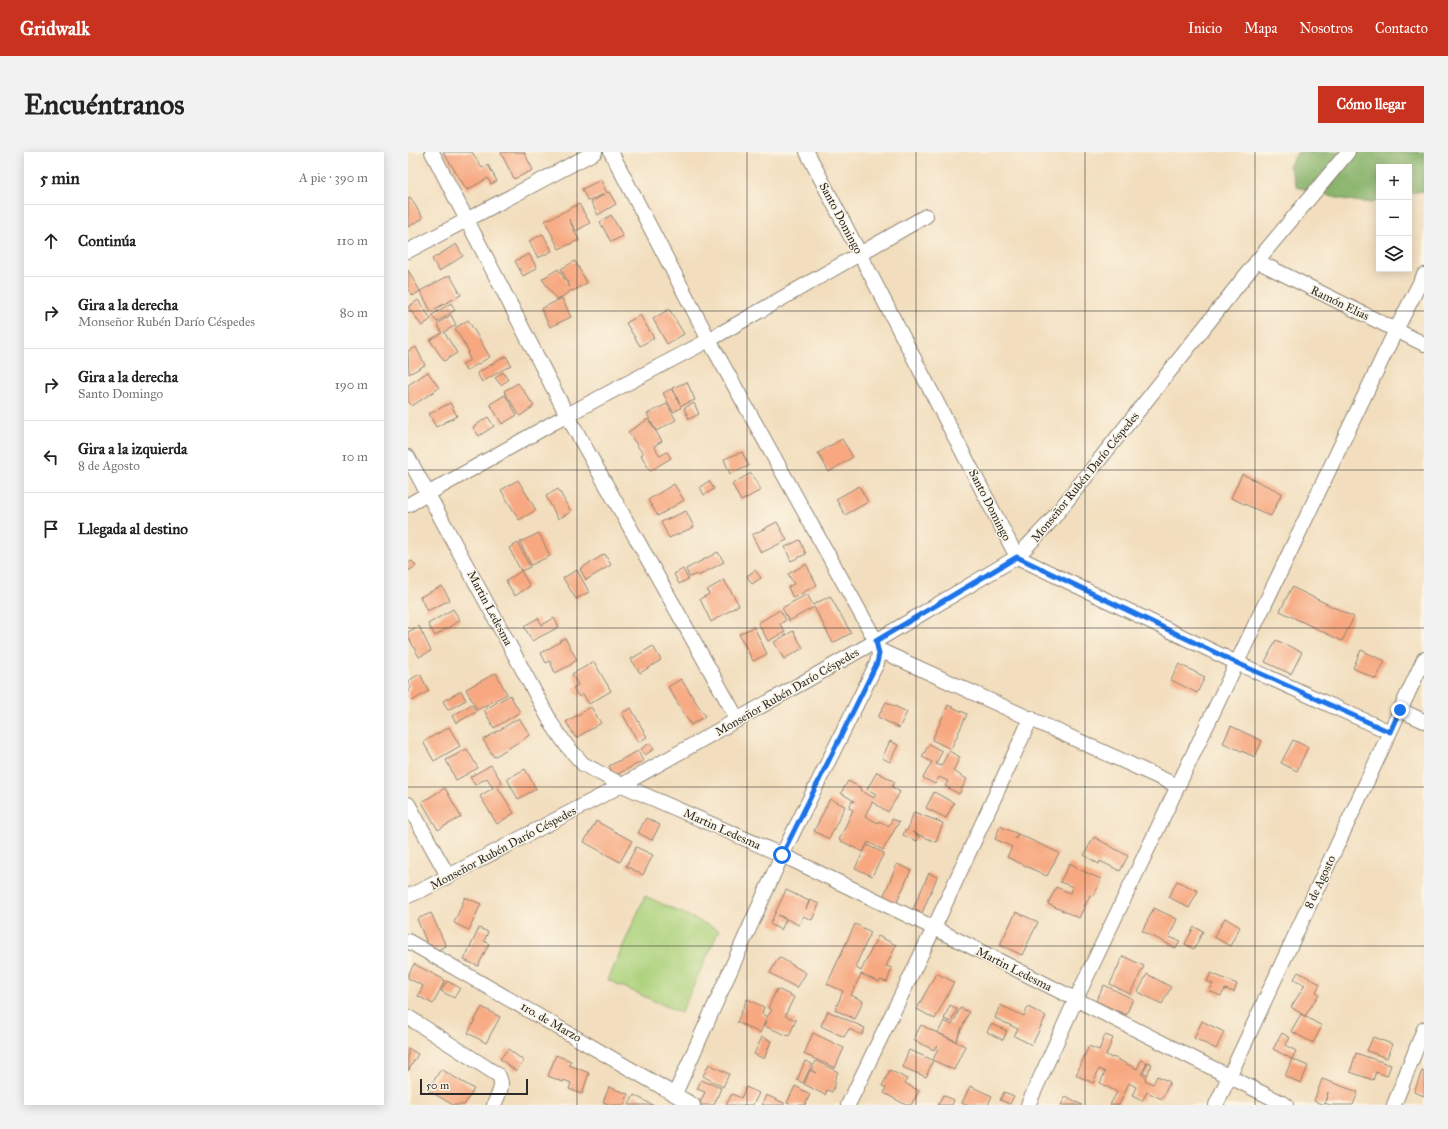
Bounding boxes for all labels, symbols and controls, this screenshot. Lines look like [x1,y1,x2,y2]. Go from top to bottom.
text: Gridwalk [20,17,90,40]
text: Inicio [1188,20,1222,37]
text: Mapa [1244,20,1277,37]
text: Nosotros [1299,20,1353,37]
text: Contacto [1375,20,1428,37]
button: Cómo llegar [1318,86,1424,123]
text: Encuéntranos [24,87,185,122]
map controls [1376,164,1412,272]
button: + [1376,164,1412,200]
text: 5 min [40,168,80,189]
text: A pie · 390 m [299,170,368,186]
street label: Santo Domingo [815,180,866,256]
button: − [1376,200,1412,236]
icon: ahead [40,230,62,252]
text: Continúa [78,232,136,250]
text: 110 m [336,233,368,249]
button: layers [1376,236,1412,272]
street label: Ramón Elias [1308,283,1372,323]
text: Gira a la derecha [78,296,178,314]
icon: right [40,302,62,324]
text: 80 m [340,305,368,321]
text: Monseñor Rubén Darío Céspedes [78,314,255,330]
text: Gira a la derecha [78,368,178,386]
icon: right [40,374,62,396]
text: 190 m [335,377,368,393]
text: Santo Domingo [78,386,163,402]
street label: Monseñor Rubén Darío Céspedes [1028,409,1142,545]
text: Gira a la izquierda [78,440,187,458]
icon: left [40,446,62,468]
text: 10 m [342,449,368,465]
text: 8 de Agosto [78,458,140,474]
street label: Santo Domingo [965,467,1014,544]
icon: arrive [40,518,62,540]
text: Llegada al destino [78,520,188,538]
street label: Martin Ledesma [464,568,516,649]
street label: Monseñor Rubén Darío Céspedes [713,645,861,739]
route end [1391,701,1409,719]
street label: Monseñor Rubén Darío Céspedes [428,803,578,893]
street label: Martin Ledesma [681,806,764,853]
route start [773,846,791,864]
street label: 8 de Agosto [1302,853,1339,911]
street label: Martin Ledesma [974,944,1055,994]
street label: 1ro. de Marzo [518,999,584,1045]
scale bar [420,1077,528,1096]
text: 50 m [426,1079,449,1092]

